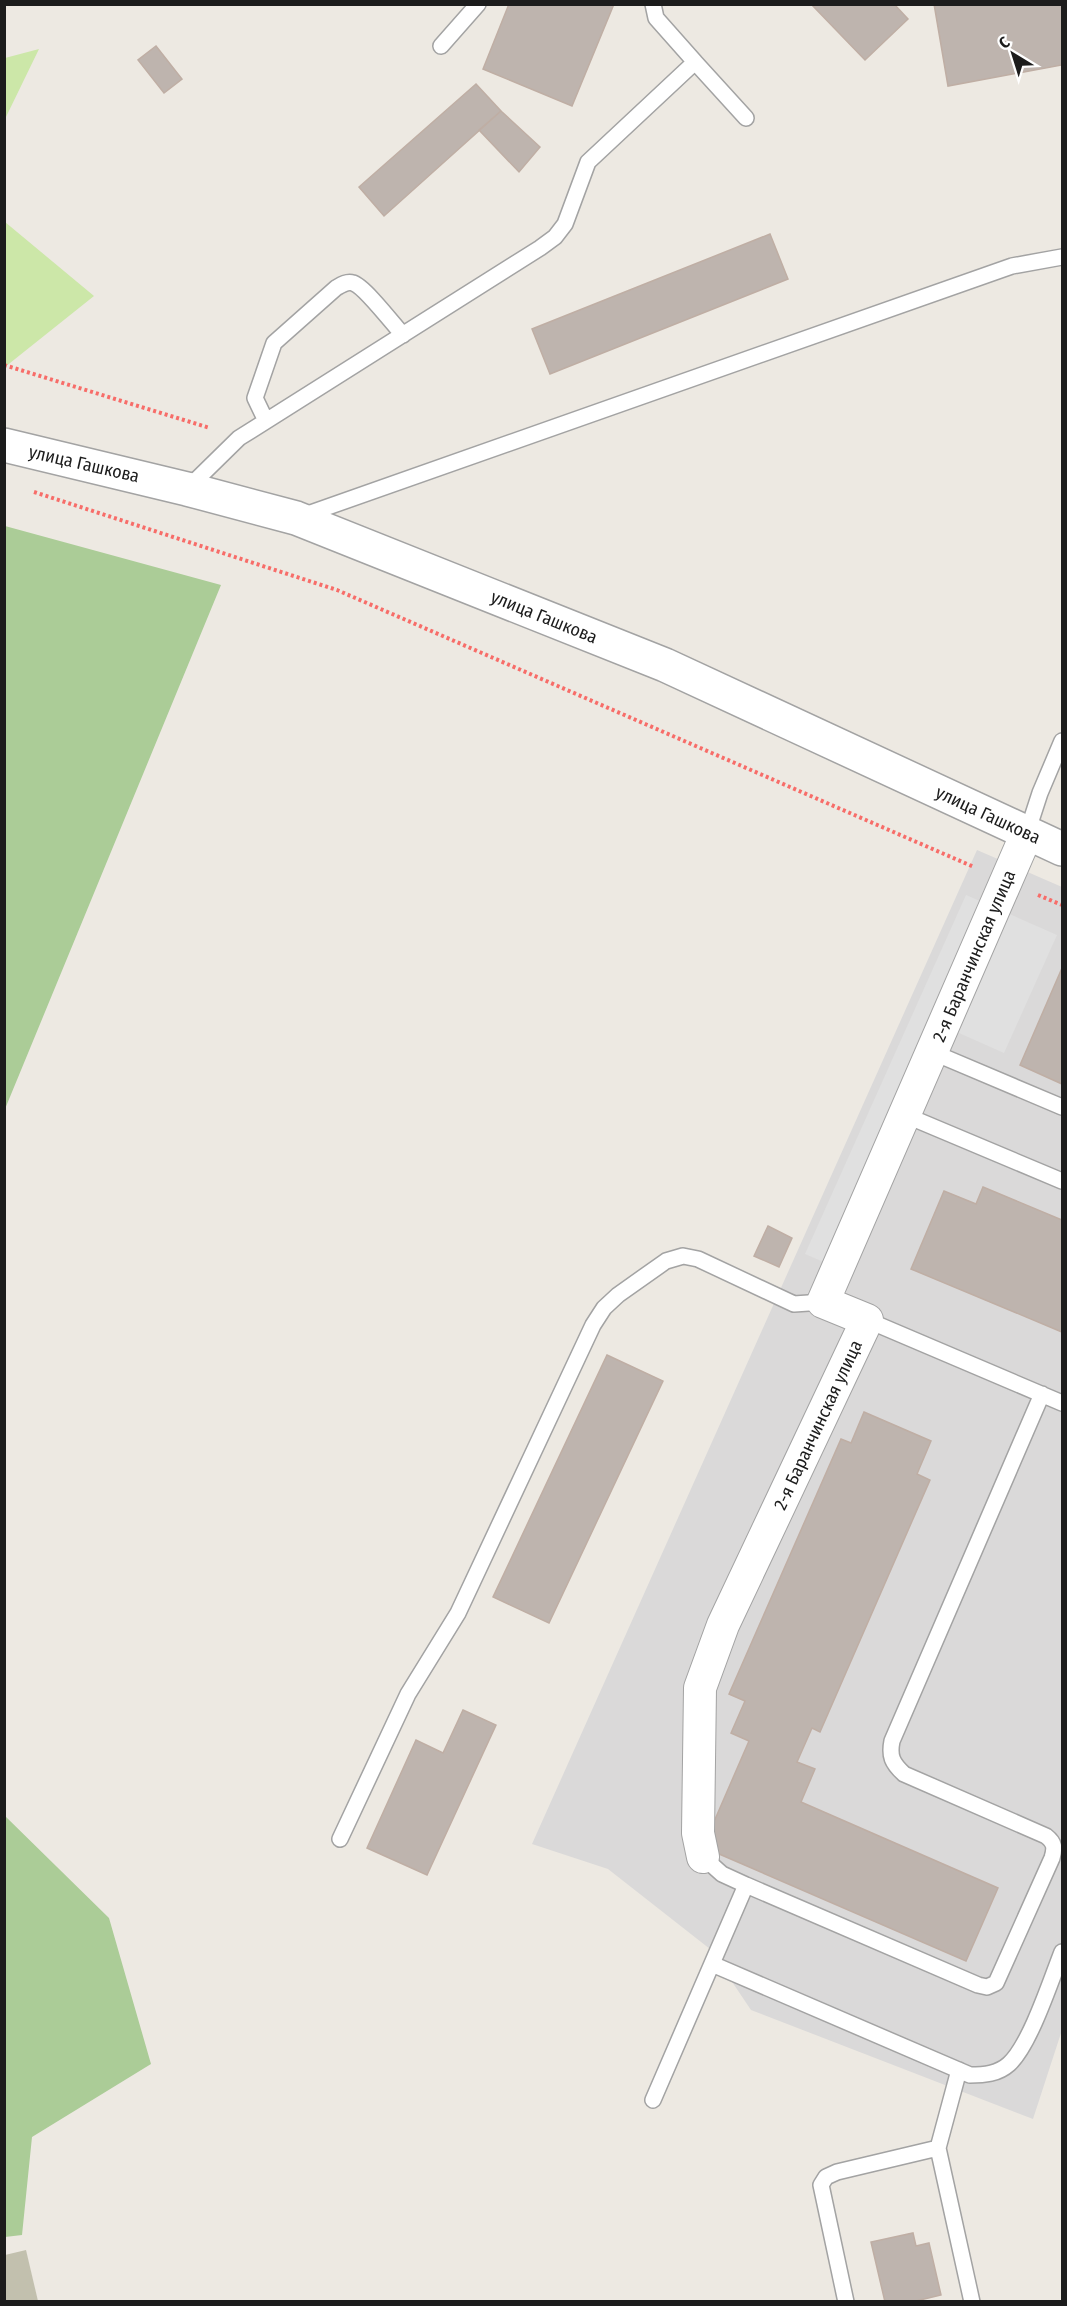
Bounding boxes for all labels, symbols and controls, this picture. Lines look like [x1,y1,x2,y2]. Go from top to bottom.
north arrow [983,24,1043,84]
text: С [995,32,1014,53]
street label: улица Гашкова [27,441,142,487]
street label: улица Гашкова [488,586,601,648]
street label: улица Гашкова [932,781,1044,849]
street label: 2-я Баранчинская улица [928,867,1020,1045]
street label: 2-я Баранчинская улица [769,1336,867,1513]

